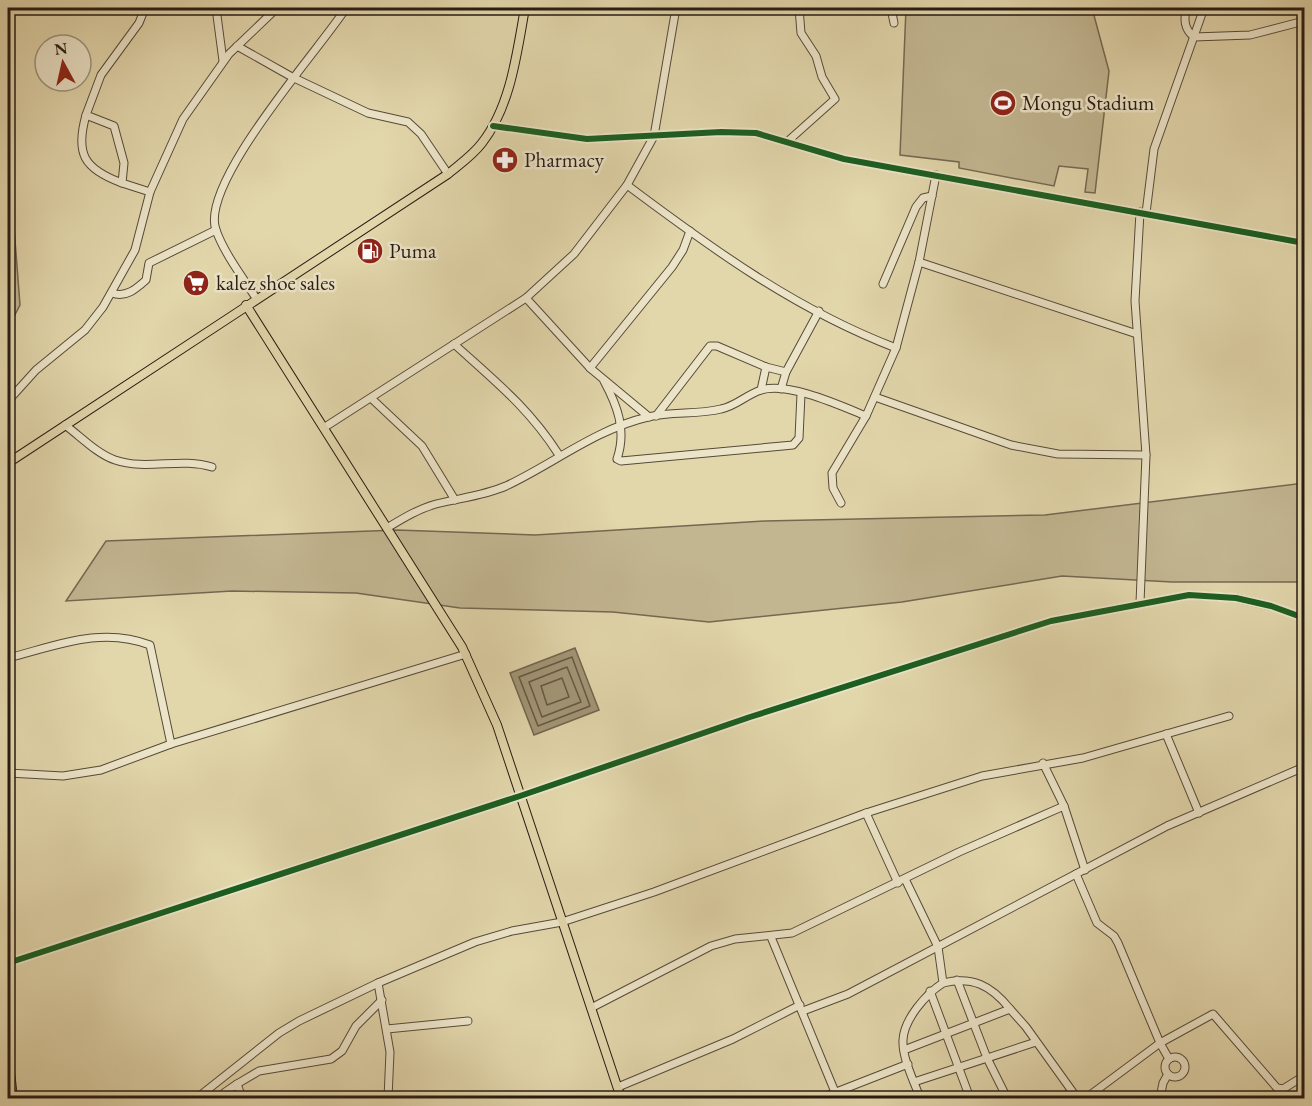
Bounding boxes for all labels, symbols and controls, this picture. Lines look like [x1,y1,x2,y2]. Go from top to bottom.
north arrow [33,33,93,93]
text: N [53,37,69,60]
sports icon: Mongu Stadium [988,88,1018,118]
place label: Mongu Stadium [1022,89,1154,116]
pharmacy icon: Pharmacy [490,145,520,175]
place label: Pharmacy [524,146,605,173]
fuel station icon: Puma [355,236,385,266]
place label: Puma [389,237,437,264]
supermarket icon: kalez shoe sales [181,268,211,298]
place label: kalez shoe sales [216,269,335,296]

